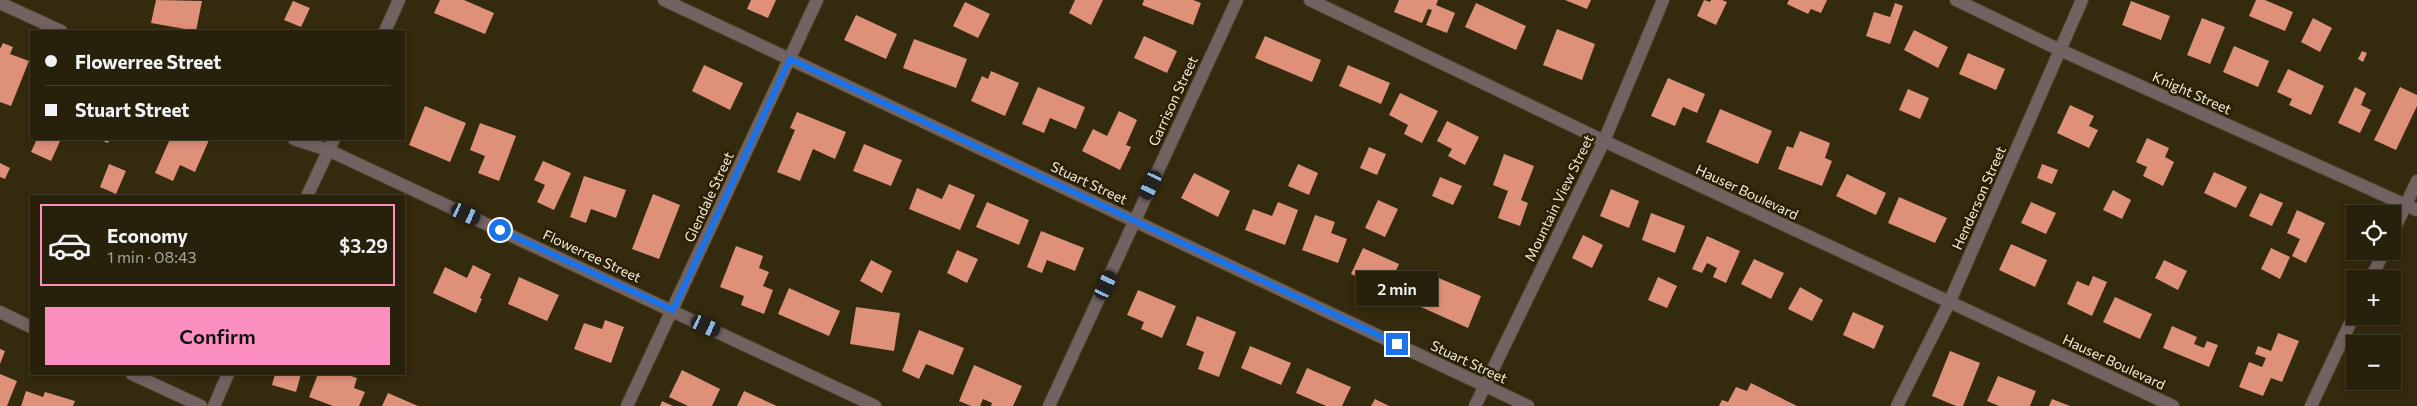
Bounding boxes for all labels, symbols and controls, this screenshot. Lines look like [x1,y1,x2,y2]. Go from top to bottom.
text: Flowerree Street [75,50,221,73]
street label: Garrison Street [1144,53,1201,149]
street label: Knight Street [2150,68,2235,118]
text: Stuart Street [75,98,189,121]
street label: Mountain View Street [1520,131,1597,264]
street label: Henderson Street [1948,143,2009,252]
street label: Glendale Street [680,149,737,245]
street label: Stuart Street [1048,157,1130,208]
street label: Hauser Boulevard [1693,160,1801,223]
car [1137,168,1164,202]
car [449,201,482,227]
map controls [2346,205,2401,390]
button: locate [2346,205,2401,260]
route start [489,219,511,241]
icon: car [47,223,92,268]
text: Economy [107,224,188,247]
street label: Flowerree Street [541,225,644,286]
text: $3.29 [339,234,388,257]
text: 1 min · 08:43 [107,247,197,266]
car [1092,268,1119,302]
button: + [2346,270,2401,325]
callout: 2 min [1356,272,1438,306]
text: 2 min [1377,279,1417,298]
button: Confirm [45,307,390,365]
car [689,313,722,339]
street label: Hauser Boulevard [2060,330,2168,393]
route end [1386,333,1408,355]
button: − [2346,335,2401,390]
street label: Stuart Street [1428,336,1510,387]

